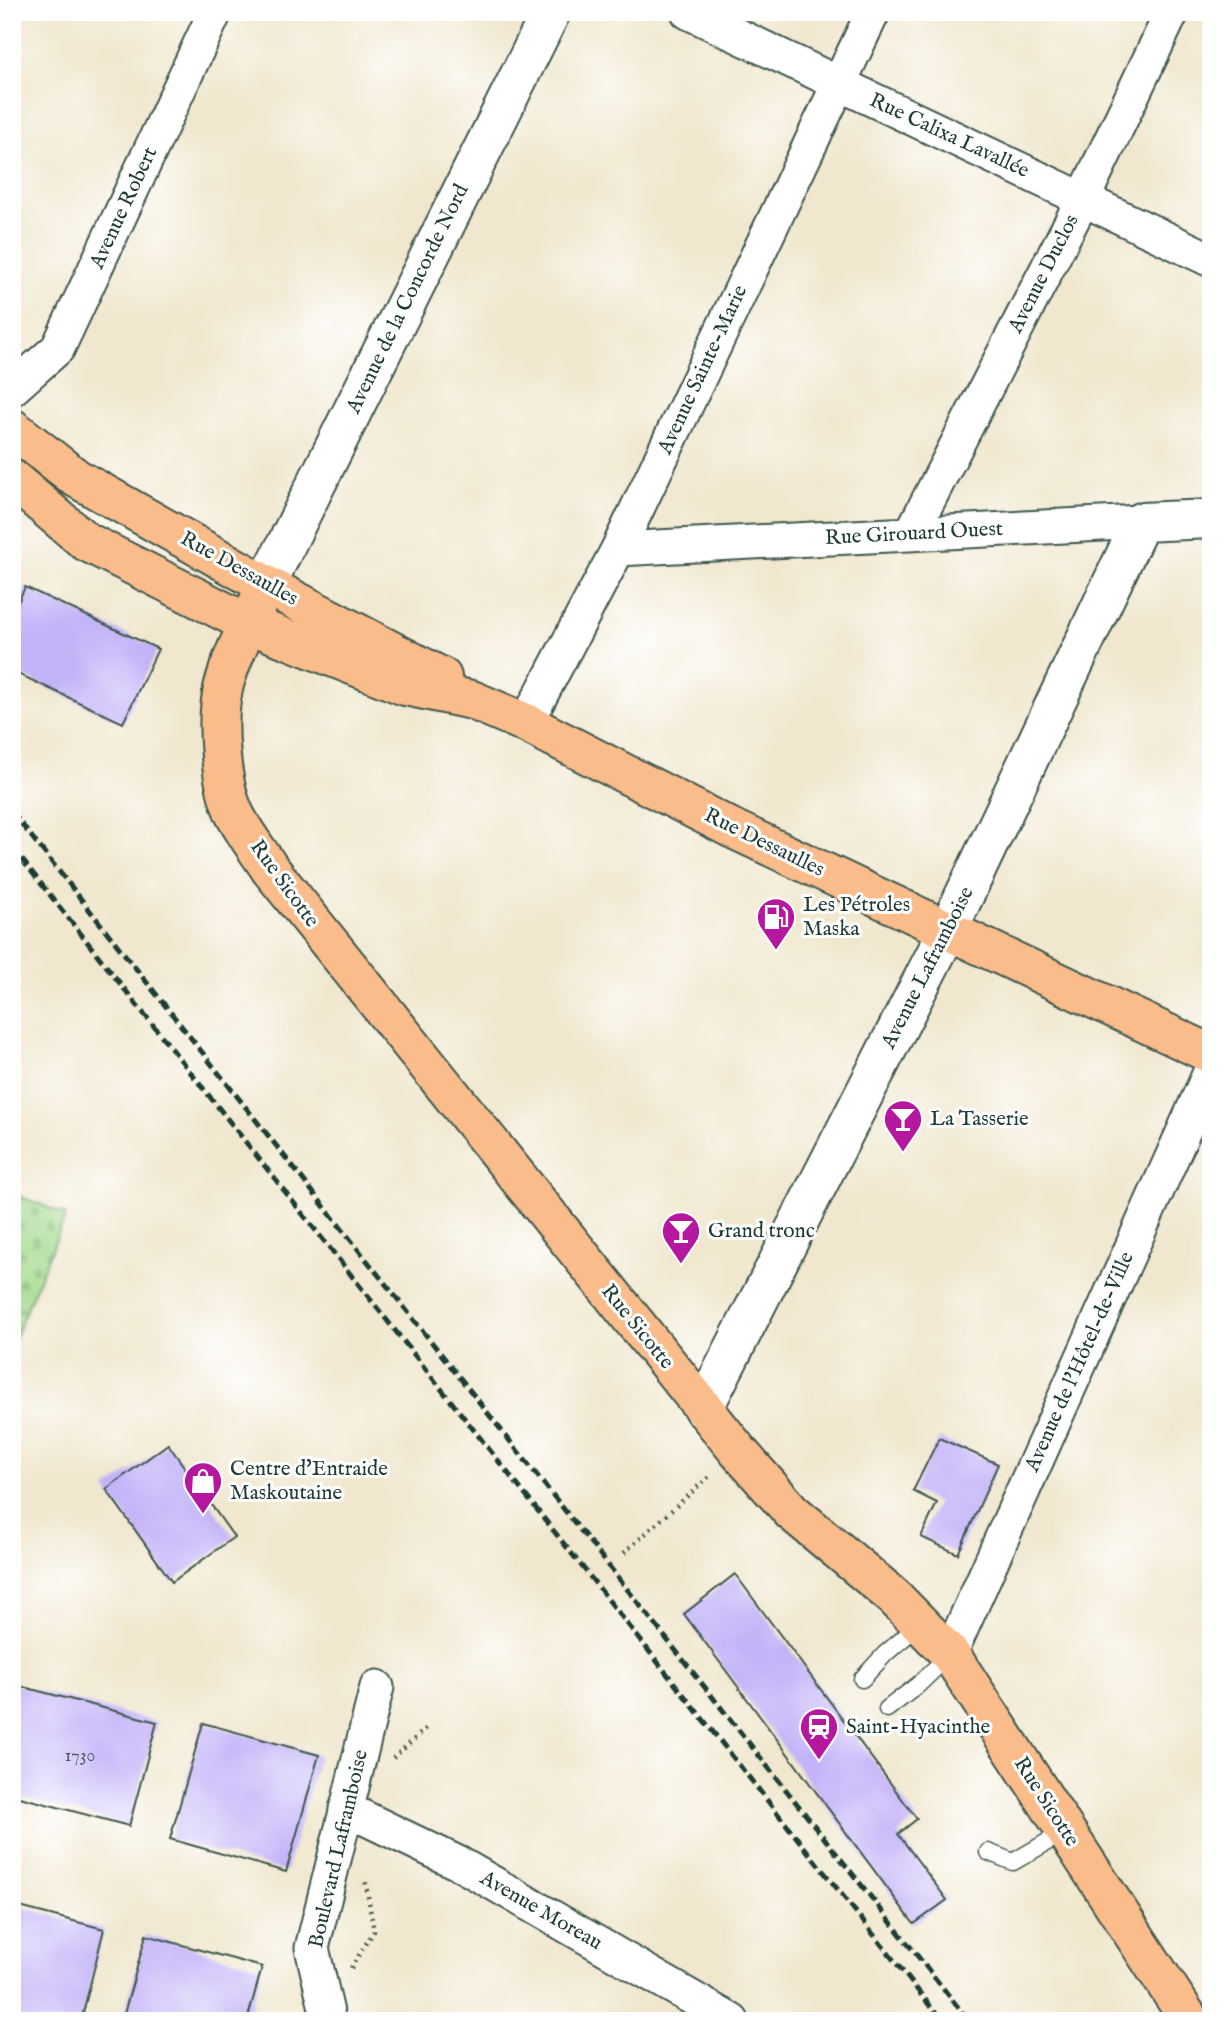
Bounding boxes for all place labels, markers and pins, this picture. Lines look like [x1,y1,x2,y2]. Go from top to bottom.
place label: Les Pétroles Maska [803,892,910,943]
fuel station icon: Les Pétroles Maska [755,896,797,951]
bar icon: La Tasserie [882,1098,924,1153]
place label: La Tasserie [930,1106,1029,1133]
bar icon: Grand tronc [660,1210,702,1265]
place label: Grand tronc [708,1218,815,1245]
place label: Centre d'Entraide Maskoutaine [230,1456,388,1507]
shop icon: Centre d'Entraide Maskoutaine [182,1460,224,1515]
station icon: Saint-Hyacinthe [798,1706,840,1761]
place label: Saint-Hyacinthe [846,1714,990,1741]

